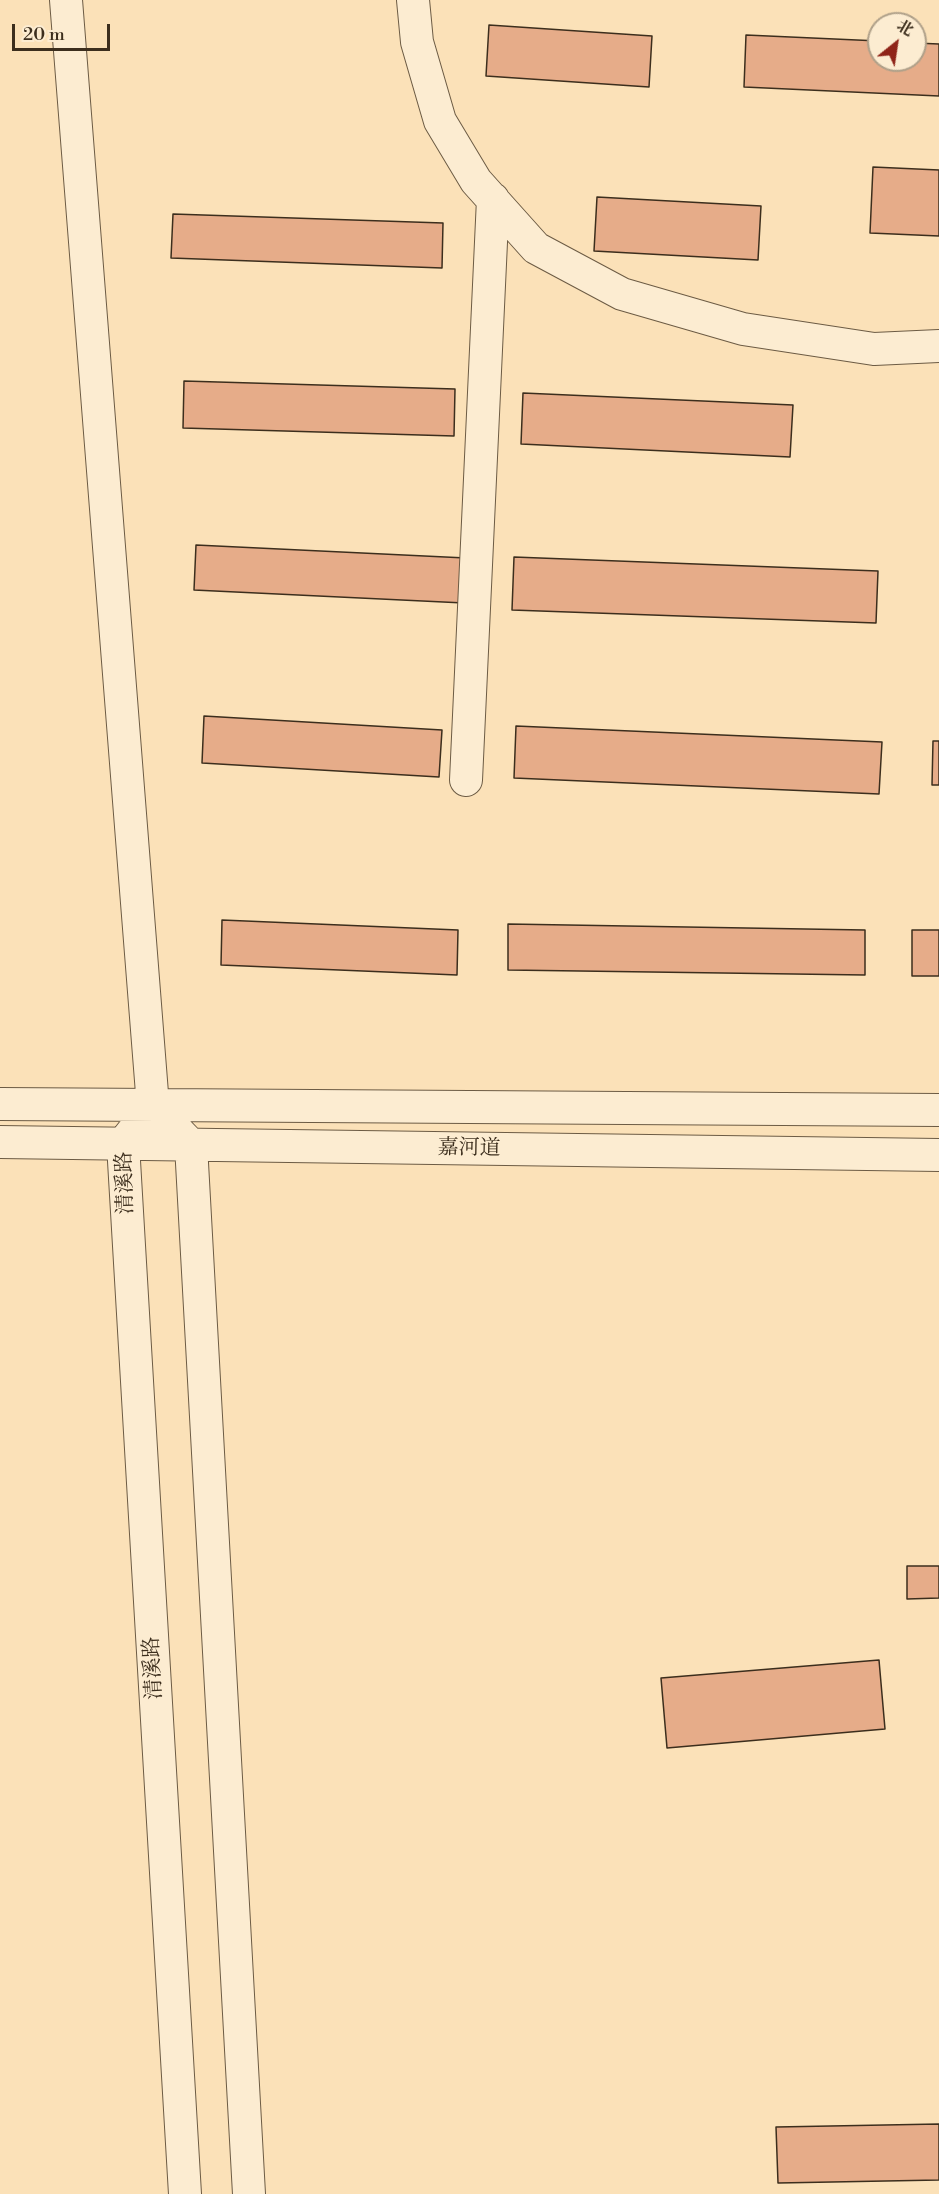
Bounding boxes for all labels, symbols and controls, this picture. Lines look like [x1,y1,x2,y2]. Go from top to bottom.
scale bar [15,12,112,50]
north arrow [867,12,927,72]
text: 北 [893,15,917,41]
text: 20 m [23,23,65,46]
street label: 嘉河道 [437,1136,501,1162]
street label: 清溪路 [112,1151,140,1215]
street label: 清溪路 [140,1636,168,1700]

